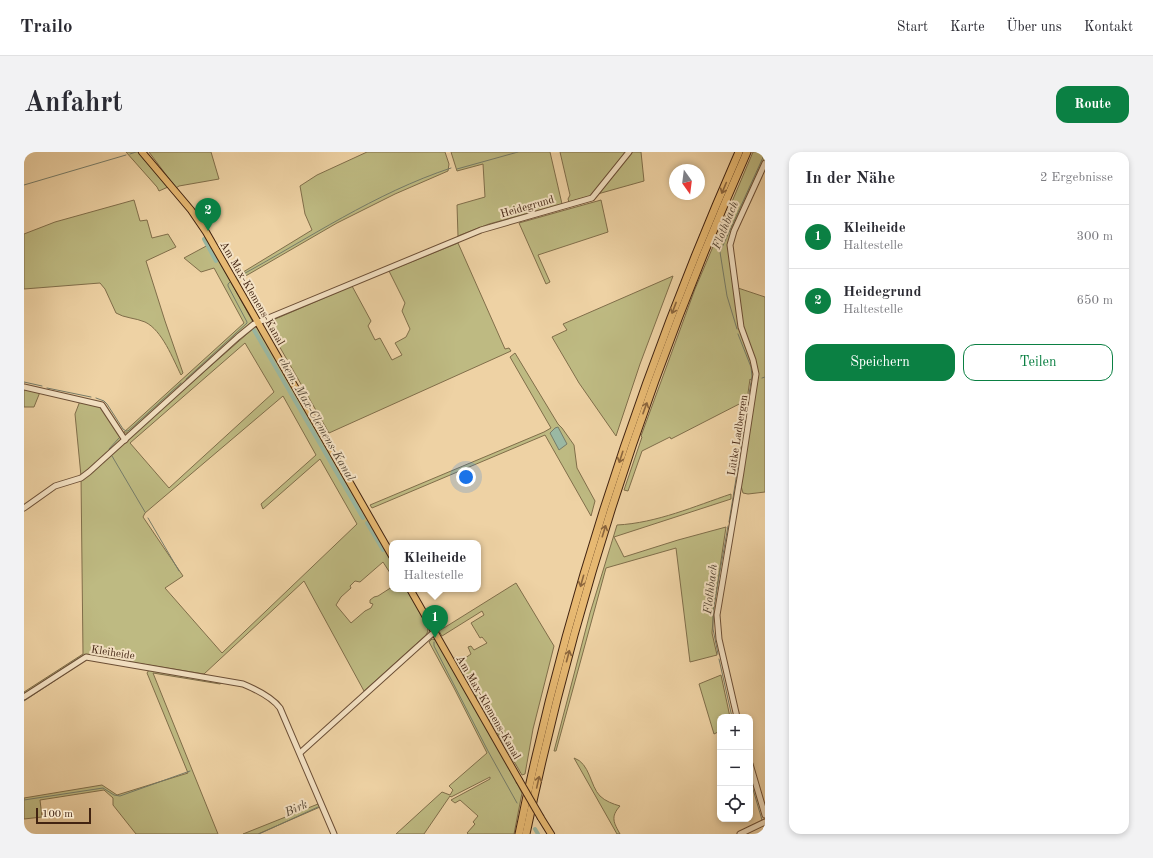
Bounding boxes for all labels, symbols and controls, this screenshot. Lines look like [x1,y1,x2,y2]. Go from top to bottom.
text: Trailo [20,18,73,37]
text: Start [897,20,928,34]
text: Karte [950,20,985,34]
text: Über uns [1007,20,1062,34]
text: Kontakt [1084,20,1133,34]
button: Route [1056,86,1129,123]
text: Anfahrt [24,90,123,118]
north arrow [669,164,705,200]
text: In der Nähe [805,170,895,187]
text: 2 Ergebnisse [1040,171,1113,184]
one-way arrow [720,181,727,193]
street label: Heidegrund [499,194,556,220]
pin: 2 [195,198,221,231]
water label: Flothbach [711,200,741,252]
text: Kleiheide [843,221,906,236]
text: 1 [814,230,822,243]
text: 300 m [1076,230,1113,243]
text: Haltestelle [843,239,903,252]
street label: Am Max-Klemens-Kanal [218,240,286,347]
text: Heidegrund [843,285,922,300]
text: 2 [814,294,822,307]
text: 650 m [1076,294,1113,307]
one-way arrow [670,302,678,314]
text: Haltestelle [843,303,903,316]
button: Speichern [805,344,955,381]
button: Teilen [963,344,1113,381]
water label: ehem. Max-Clemens-Kanal [276,356,357,484]
street label: Lütke Ladbergen [727,394,750,476]
one-way arrow [642,401,649,414]
one-way arrow [617,450,624,463]
your location [456,467,476,487]
one-way arrow [601,525,608,538]
popup [389,540,481,592]
text: Kleiheide [404,551,466,566]
water label: Flothbach [702,563,720,616]
text: Haltestelle [404,569,464,582]
one-way arrow [578,574,585,587]
pin: 1 [422,605,448,638]
street label: Kleiheide [90,645,135,662]
one-way arrow [565,650,573,663]
street label: Am Max-Klemens-Kanal [454,654,522,761]
map controls [717,714,753,822]
button: + [717,714,753,750]
button: − [717,750,753,786]
one-way arrow [534,776,542,789]
button: locate [717,786,753,822]
water label: Birk [282,798,310,820]
scale bar [36,806,91,825]
text: 100 m [42,809,73,820]

